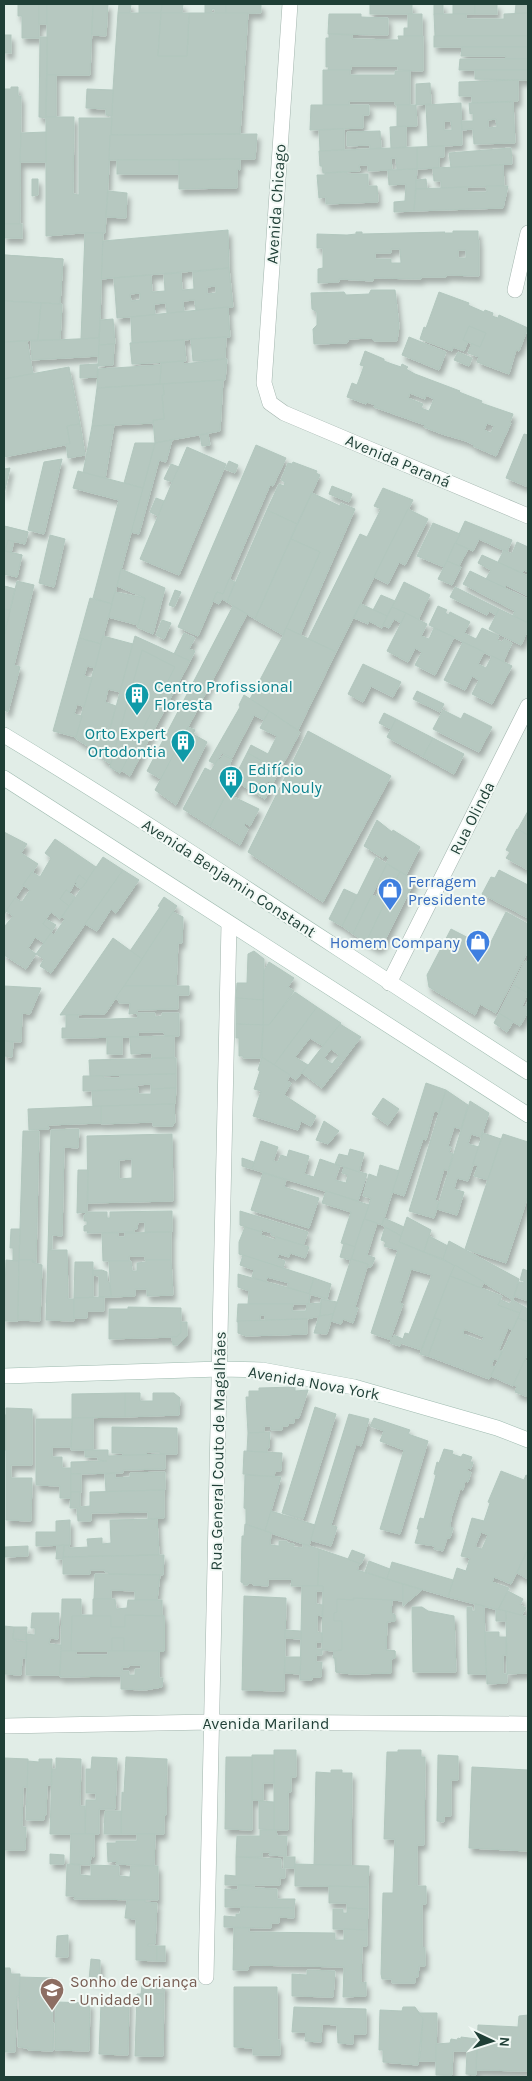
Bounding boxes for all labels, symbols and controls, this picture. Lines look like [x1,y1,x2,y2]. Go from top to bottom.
street label: Avenida Chicago [262,143,290,265]
street label: Avenida Paraná [343,430,453,492]
place label: Centro Profissional Floresta [154,677,293,714]
building icon: Centro Profissional Floresta [124,682,150,716]
place label: Orto Expert Ortodontia [85,724,166,761]
building icon: Orto Expert Ortodontia [170,729,196,763]
place label: Edifício Don Nouly [248,760,323,797]
building icon: Edifício Don Nouly [218,765,244,799]
street label: Rua Olinda [445,778,499,858]
street label: Avenida Benjamin Constant [138,815,320,941]
place label: Ferragem Presidente [408,872,486,909]
shop icon: Ferragem Presidente [377,877,403,911]
shop icon: Homem Company [465,929,491,963]
place label: Homem Company [330,933,461,952]
street label: Rua General Couto de Magalhães [206,1331,230,1571]
street label: Avenida Nova York [247,1362,381,1404]
street label: Avenida Mariland [203,1714,329,1733]
place label: Sonho de Criança - Unidade II [70,1972,198,2009]
school or university icon: Sonho de Criança - Unidade II [39,1977,65,2011]
north arrow [467,2016,517,2066]
text: N [496,2036,513,2047]

